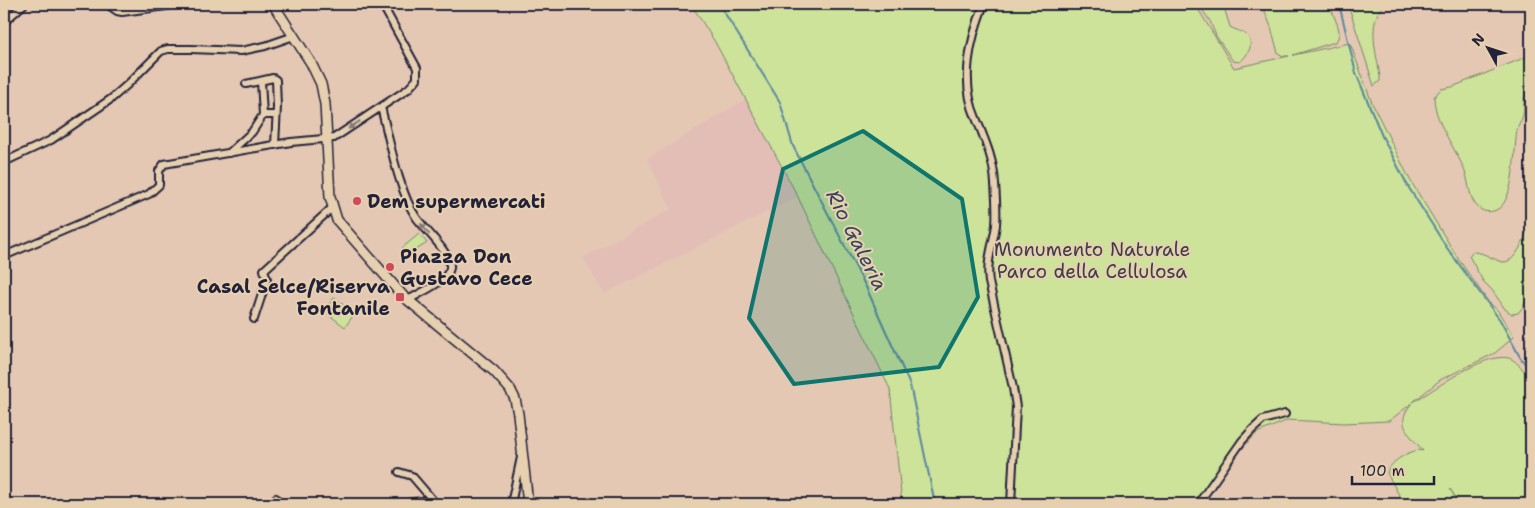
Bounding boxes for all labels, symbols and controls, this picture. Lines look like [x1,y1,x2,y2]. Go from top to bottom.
north arrow [1462,22,1512,72]
text: N [1468,30,1489,50]
one-way arrow [348,120,361,129]
water label: Rio Galeria [820,185,894,295]
place label: Dem supermercati [367,189,546,214]
marker: Dem supermercati [351,195,363,207]
one-way arrow [420,222,431,235]
park label: Monumento Naturale Parco della Cellulosa [994,237,1190,284]
place label: Piazza Don Gustavo Cece [400,244,533,291]
marker: Piazza Don Gustavo Cece [384,261,396,273]
place label: Casal Selce/Riserva Fontanile [197,274,390,321]
marker: Casal Selce/Riserva Fontanile [394,291,406,303]
scale bar [1352,453,1435,485]
text: 100 m [1360,461,1405,481]

